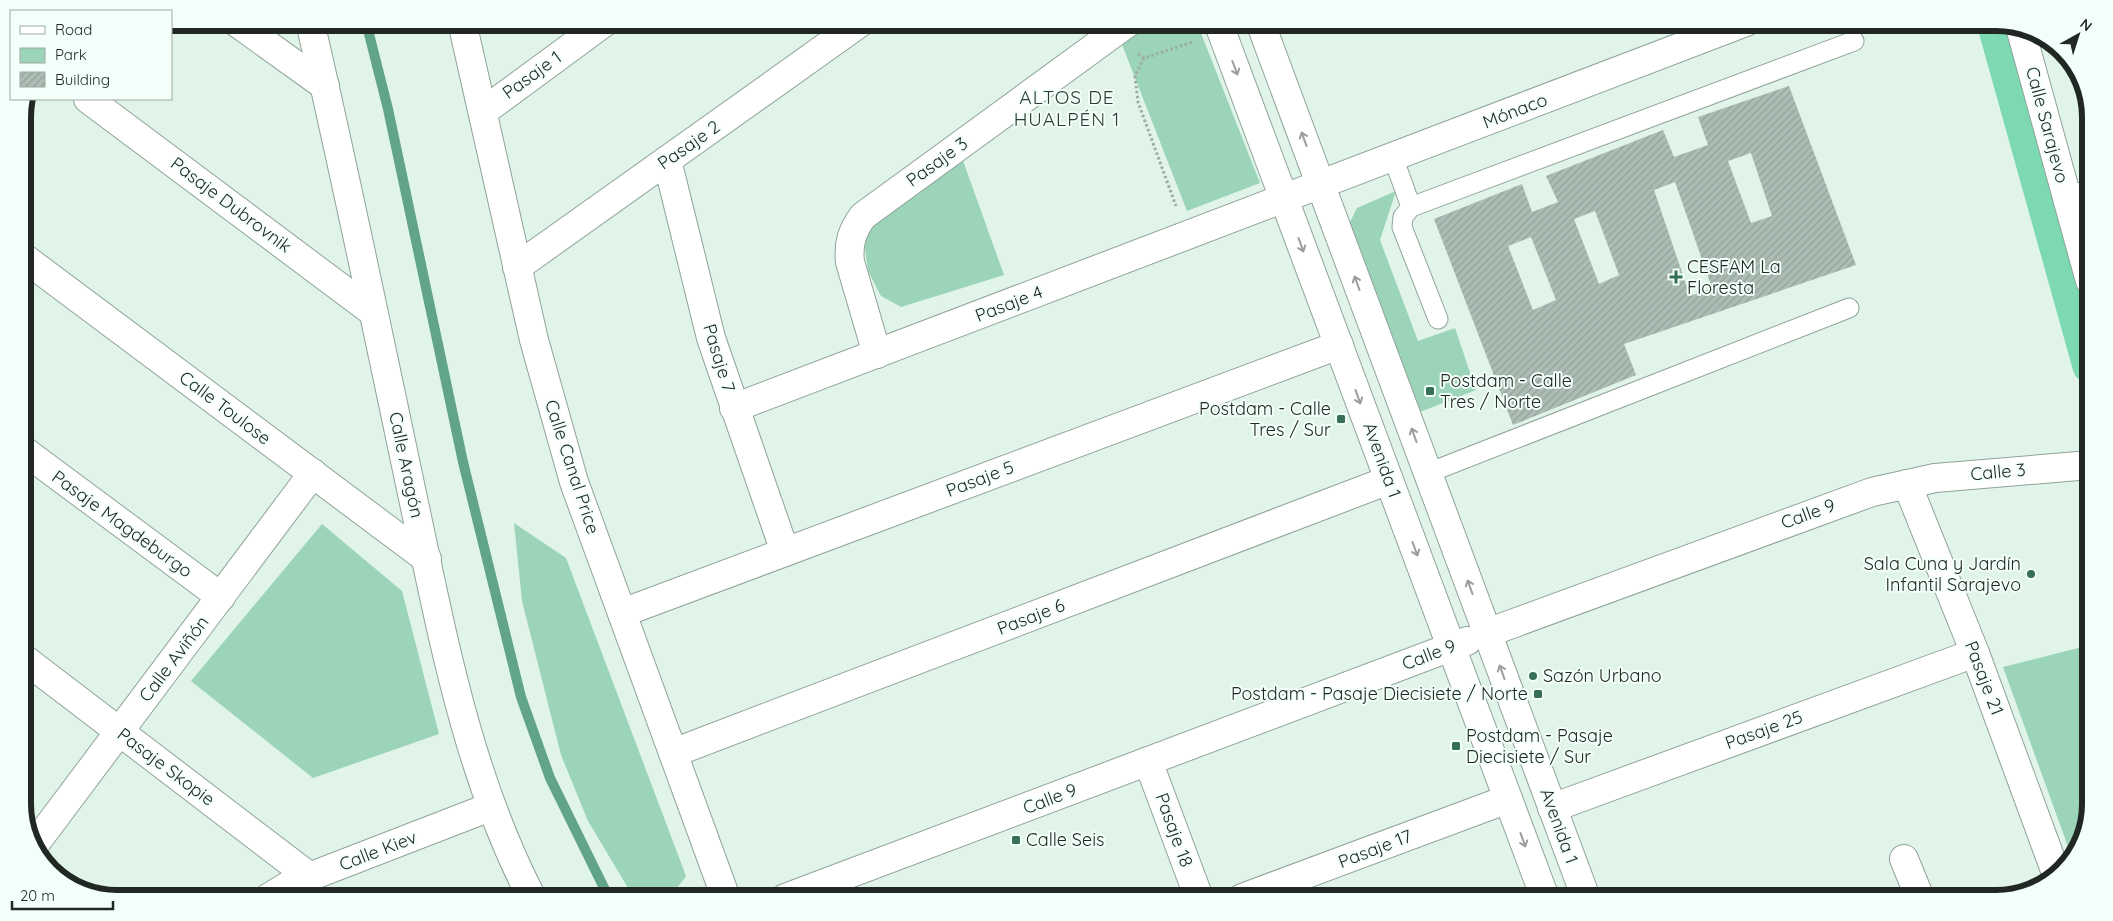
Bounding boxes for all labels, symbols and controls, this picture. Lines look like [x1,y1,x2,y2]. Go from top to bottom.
legend [10,10,172,100]
north arrow [2053,10,2103,60]
text: N [2077,15,2096,35]
text: Road [55,20,92,39]
text: Park [55,45,87,64]
street label: Pasaje 1 [498,45,566,104]
one-way arrow [1231,60,1240,75]
street label: Calle Sarajevo [2021,64,2074,186]
text: Building [55,70,110,89]
district label: ALTOS DE HUALPÉN 1 [1014,85,1120,131]
street label: Mónaco [1479,88,1550,133]
street label: Pasaje 2 [653,115,724,174]
street label: Pasaje 3 [901,132,972,192]
one-way arrow [1299,132,1308,148]
street label: Pasaje Dubrovnik [166,152,296,258]
one-way arrow [1297,236,1306,252]
place label: CESFAM La Floresta [1687,255,1781,299]
marker: CESFAM La Floresta [1669,270,1683,284]
one-way arrow [1352,275,1361,291]
street label: Pasaje 4 [972,280,1046,327]
street label: Pasaje 7 [698,321,741,395]
street label: Calle Toulose [175,366,276,450]
place label: Postdam - Calle Tres / Norte [1440,369,1572,413]
marker: Postdam - Calle Tres / Norte [1424,385,1436,397]
one-way arrow [1354,389,1363,404]
street label: Calle Canal Price [540,397,605,537]
place label: Postdam - Calle Tres / Sur [1199,397,1331,441]
street label: Calle Aragón [384,410,429,520]
marker: Postdam - Calle Tres / Sur [1335,413,1347,425]
street label: Avenida 1 [1358,419,1407,501]
one-way arrow [1409,428,1418,443]
street label: Pasaje 5 [943,455,1017,502]
street label: Calle 3 [1969,458,2026,485]
street label: Pasaje Magdeburgo [47,465,197,582]
street label: Calle 9 [1778,493,1838,534]
one-way arrow [1410,541,1420,556]
place label: Sala Cuna y Jardín Infantil Sarajevo [1864,552,2021,596]
marker: Sala Cuna y Jardín Infantil Sarajevo [2025,568,2037,580]
one-way arrow [1465,580,1474,595]
street label: Pasaje 6 [994,593,1068,640]
street label: Calle Aviñón [134,611,213,706]
street label: Calle 9 [1399,634,1459,675]
street label: Pasaje 21 [1960,637,2009,718]
place label: Sazón Urbano [1543,664,1662,687]
one-way arrow [1497,665,1506,681]
marker: Sazón Urbano [1527,670,1539,682]
place label: Postdam - Pasaje Diecisiete / Norte [1231,682,1528,705]
marker: Postdam - Pasaje Diecisiete / Norte [1532,688,1544,700]
street label: Pasaje 25 [1722,705,1806,754]
street label: Pasaje Skopie [113,722,220,811]
place label: Postdam - Pasaje Diecisiete / Sur [1466,724,1613,768]
marker: Postdam - Pasaje Diecisiete / Sur [1450,740,1462,752]
street label: Calle 9 [1020,778,1080,819]
street label: Avenida 1 [1535,785,1584,867]
street label: Pasaje 18 [1150,790,1199,870]
street label: Pasaje 17 [1335,824,1415,873]
street label: Calle Kiev [336,825,420,876]
place label: Calle Seis [1026,828,1104,851]
one-way arrow [1519,832,1528,847]
marker: Calle Seis [1010,834,1022,846]
scale bar [12,878,114,910]
text: 20 m [20,886,55,905]

